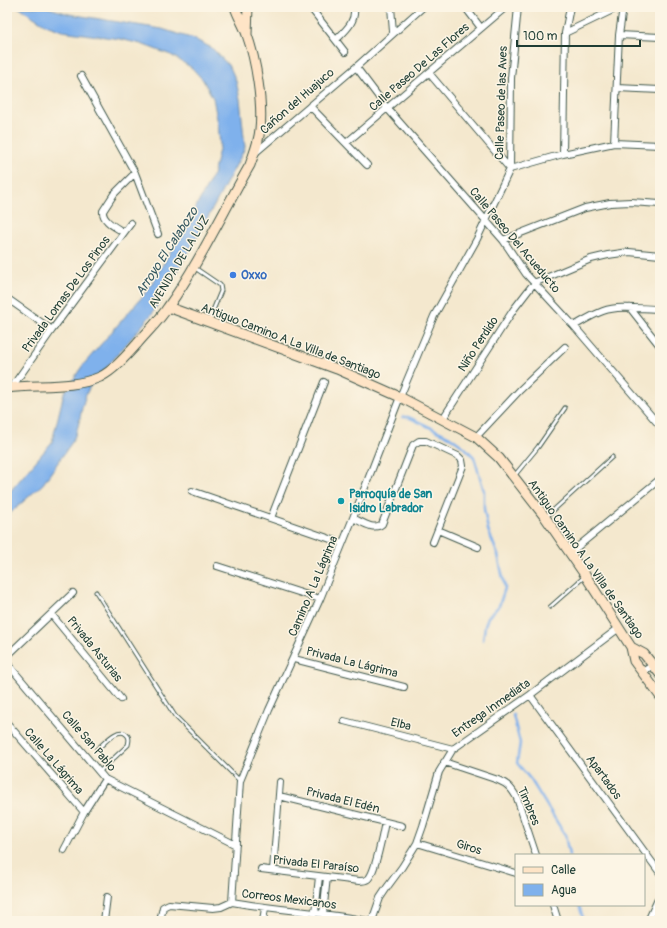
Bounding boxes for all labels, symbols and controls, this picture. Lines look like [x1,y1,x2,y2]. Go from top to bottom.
street label: Calle Paseo De Las Flores [366,19,473,115]
scale bar [517,22,640,48]
text: 100 m [523,29,558,44]
street label: Calle Paseo de las Aves [492,45,511,160]
street label: Cañon del Huajuco [257,65,338,138]
street label: Calle Paseo Del Acueducto [466,184,564,297]
water label: Arroyo El Calabozo [132,203,202,299]
street label: AVENIDA DE LA LUZ [146,213,213,311]
street label: Privada Lomas De Los Pinos [19,233,114,355]
place label: Oxxo [241,268,268,283]
marker: Oxxo [228,270,238,280]
street label: Antiguo Camino A La Villa de Santiago [199,300,383,383]
street label: Niño Perdido [455,313,502,375]
street label: Antiguo Camino A La Villa de Santiago [525,477,647,642]
place label: Parroquía de San Isidro Labrador [349,487,432,516]
marker: Parroquía de San Isidro Labrador [336,496,346,506]
street label: Camino A La Lágrima [285,533,342,639]
street label: Privada Asturias [64,614,126,685]
street label: Privada La Lágrima [304,644,400,681]
street label: Entrega Inmediata [449,676,534,741]
street label: Calle San Pablo [58,708,119,775]
street label: Elba [389,715,413,734]
street label: Calle La Lágrima [21,725,87,798]
street label: Apartados [582,752,625,803]
street label: Privada El Edén [305,784,381,817]
street label: Timbres [514,785,544,828]
street label: Giros [454,837,484,859]
street label: Privada El Paraíso [272,853,360,877]
legend [515,854,645,906]
text: Calle [551,863,576,878]
text: Agua [551,883,577,898]
street label: Correos Mexicanos [241,886,338,913]

